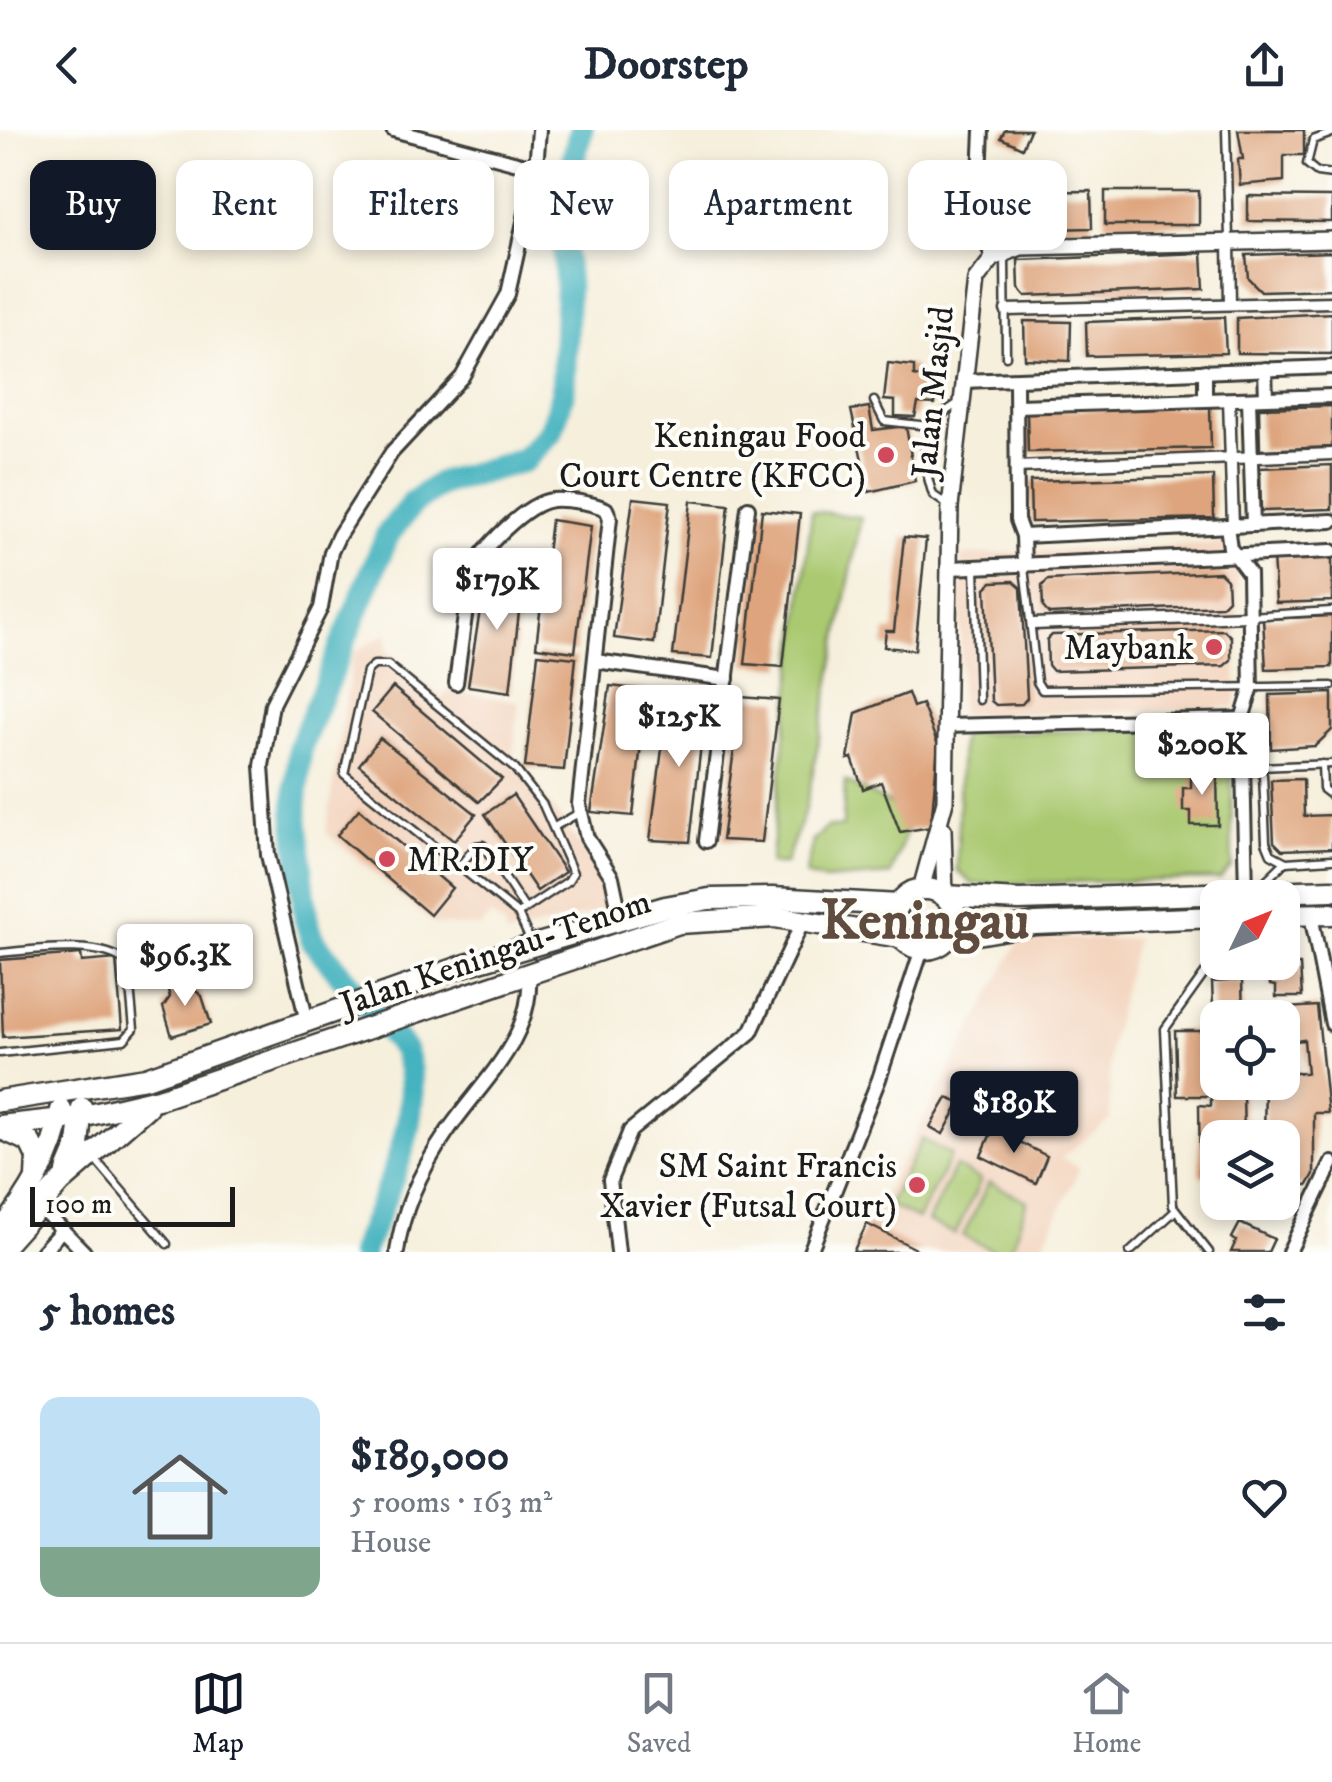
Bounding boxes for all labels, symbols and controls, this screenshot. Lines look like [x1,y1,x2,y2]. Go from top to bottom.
text: Doorstep [584,37,748,93]
icon: back [40,38,95,93]
icon: share [1237,38,1292,93]
chip: Buy [30,160,156,250]
chip: Rent [176,160,313,250]
chip: Filters [333,160,494,250]
chip: New [514,160,649,250]
chip: Apartment [669,160,888,250]
chip: House [908,160,1067,250]
street label: Jalan Masjid [903,304,965,483]
place label: Keningau Food Court Centre (KFCC) [559,415,867,499]
marker: Keningau Food Court Centre (KFCC) [875,444,897,466]
pin: $179K [427,548,567,633]
text: $179K [455,560,539,600]
place label: Maybank [1064,627,1194,671]
marker: Maybank [1203,636,1225,658]
pin: $125K [609,685,749,770]
text: $125K [637,697,721,737]
pin: $200K [1132,713,1272,798]
text: $200K [1157,725,1247,765]
place label: MR.DIY [407,839,534,883]
marker: MR.DIY [376,848,398,870]
street label: Jalan Keningau-Tenom [332,880,657,1029]
north arrow [1200,880,1300,980]
map controls [1200,880,1300,1220]
district label: Keningau [820,888,1030,957]
pin: $96.3K [104,924,266,1009]
text: $96.3K [139,936,231,976]
button: locate [1200,1000,1300,1100]
pin: $189K [944,1071,1084,1156]
text: $189K [972,1083,1056,1123]
button: layers [1200,1120,1300,1220]
place label: SM Saint Francis Xavier (Futsal Court) [599,1145,897,1229]
marker: SM Saint Francis Xavier (Futsal Court) [906,1174,928,1196]
scale bar [30,1182,235,1226]
text: 100 m [45,1187,112,1222]
icon: filters [1237,1285,1292,1340]
text: 5 homes [40,1286,175,1338]
text: $189,000 [350,1431,509,1483]
icon: home [120,1437,240,1557]
icon: heart [1237,1470,1292,1525]
text: 5 rooms · 163 m² [350,1483,552,1523]
text: House [350,1523,431,1563]
tab: Map [191,1666,246,1761]
tab: Saved [627,1666,691,1761]
tab: Home [1072,1666,1141,1761]

